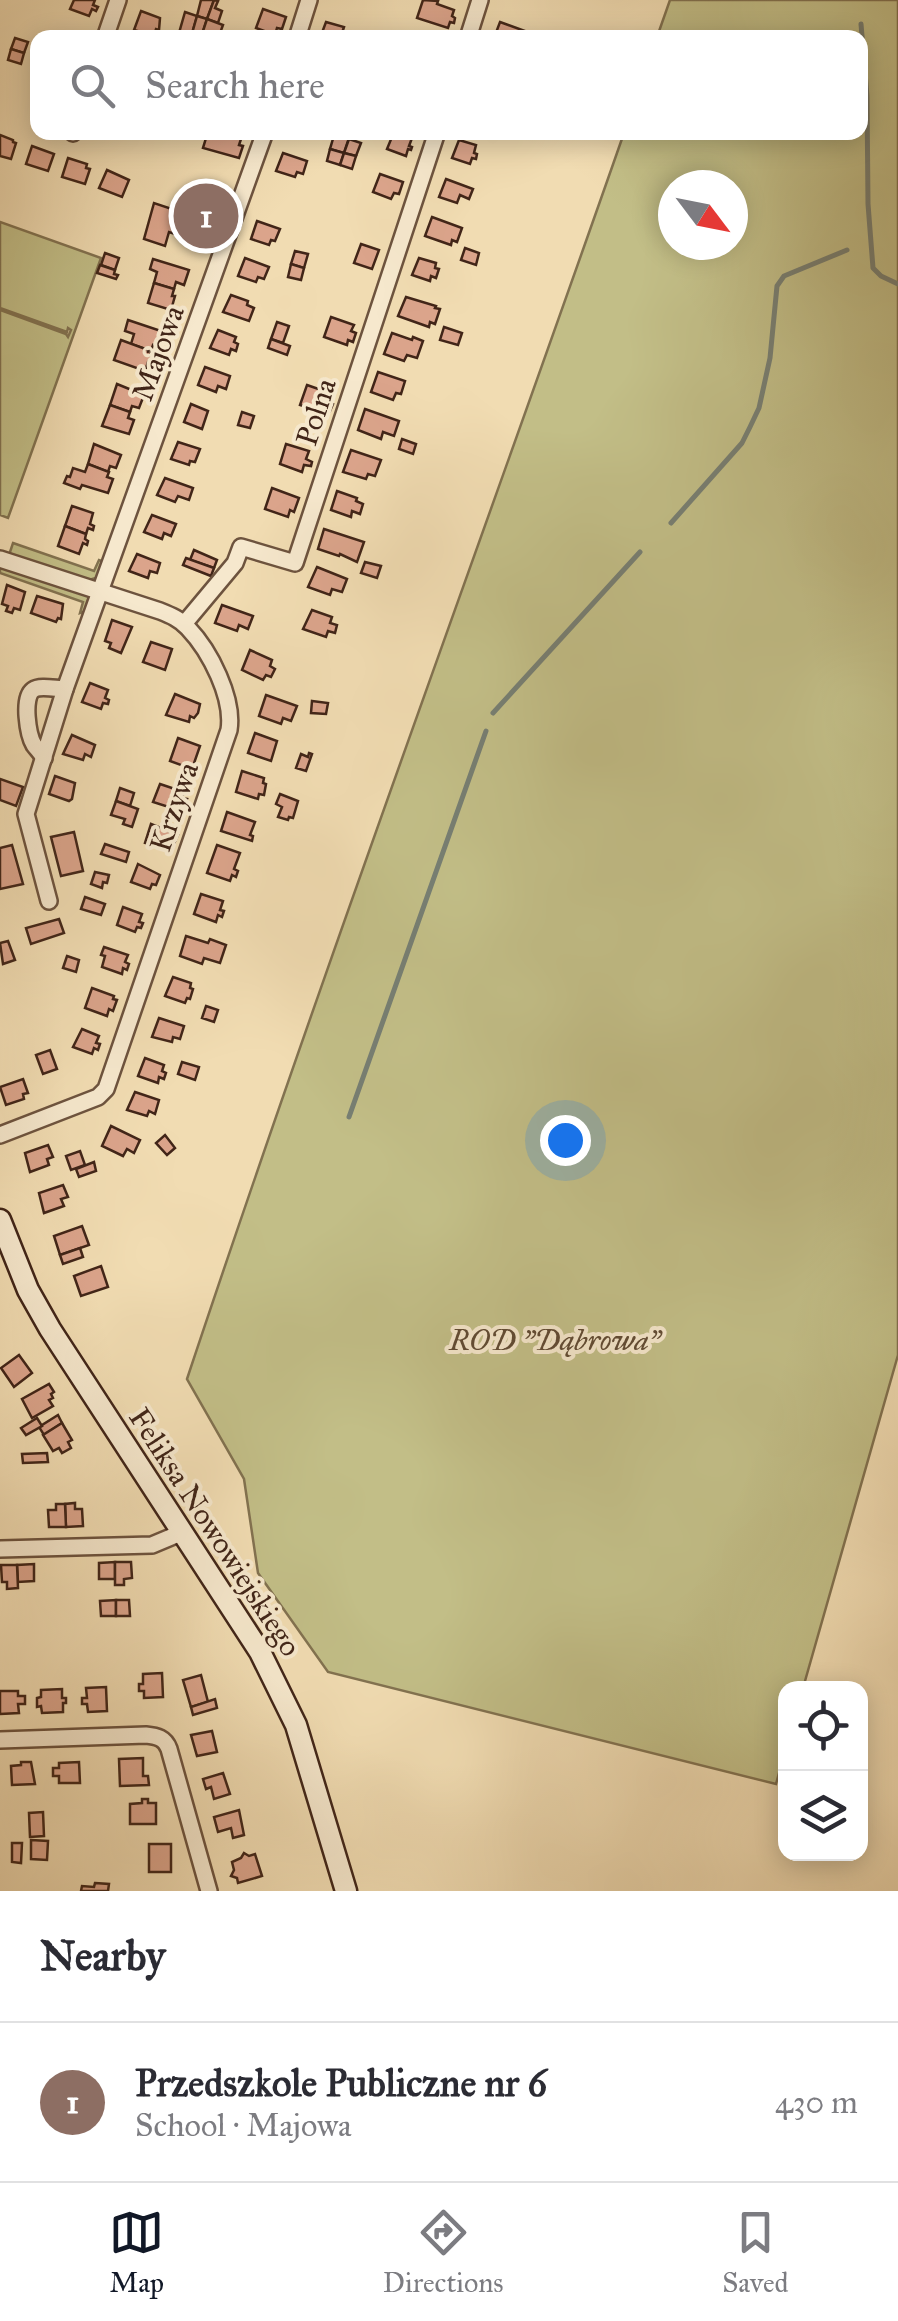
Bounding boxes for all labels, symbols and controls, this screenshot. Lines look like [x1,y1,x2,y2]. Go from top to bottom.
search box [30,30,868,140]
icon: search [65,58,120,113]
text: Search here [145,62,325,108]
north arrow [658,170,748,260]
pin: 1 [174,178,238,254]
street label: Majowa [124,300,192,405]
street label: Polna [288,373,344,450]
street label: Krzywa [142,757,206,857]
your location [540,1115,591,1166]
park label: ROD "Dąbrowa" [448,1322,664,1358]
street label: Feliksa Nowowiejskiego [121,1401,309,1663]
map controls [778,1681,868,1861]
button: locate [778,1681,868,1771]
button: layers [778,1771,868,1861]
text: Nearby [40,1930,165,1982]
text: Przedszkole Publiczne nr 6 [135,2060,547,2106]
text: 1 [66,2083,79,2122]
text: 430 m [775,2083,858,2122]
text: School · Majowa [135,2106,352,2145]
tab: Map [109,2205,164,2300]
tab: Directions [383,2205,504,2300]
tab: Saved [722,2205,789,2300]

